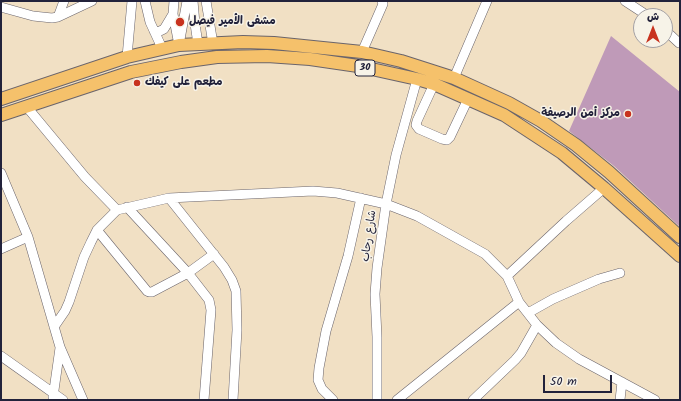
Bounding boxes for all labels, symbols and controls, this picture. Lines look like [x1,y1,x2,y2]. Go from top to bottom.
north arrow [633,8,673,48]
text: ش [647,8,659,26]
place label: مشفى الأمير فيصل [189,15,276,29]
marker: مشفى الأمير فيصل [174,16,186,28]
road number: 30 [355,60,375,76]
place label: مطعم على كيفك [145,76,222,90]
marker: مطعم على كيفك [132,78,142,88]
place label: مركز أمن الرصيفة [541,107,620,121]
marker: مركز أمن الرصيفة [623,109,633,119]
street label: شارع رحاب [360,209,380,263]
scale bar [545,367,614,393]
text: 50 m [550,372,577,391]

